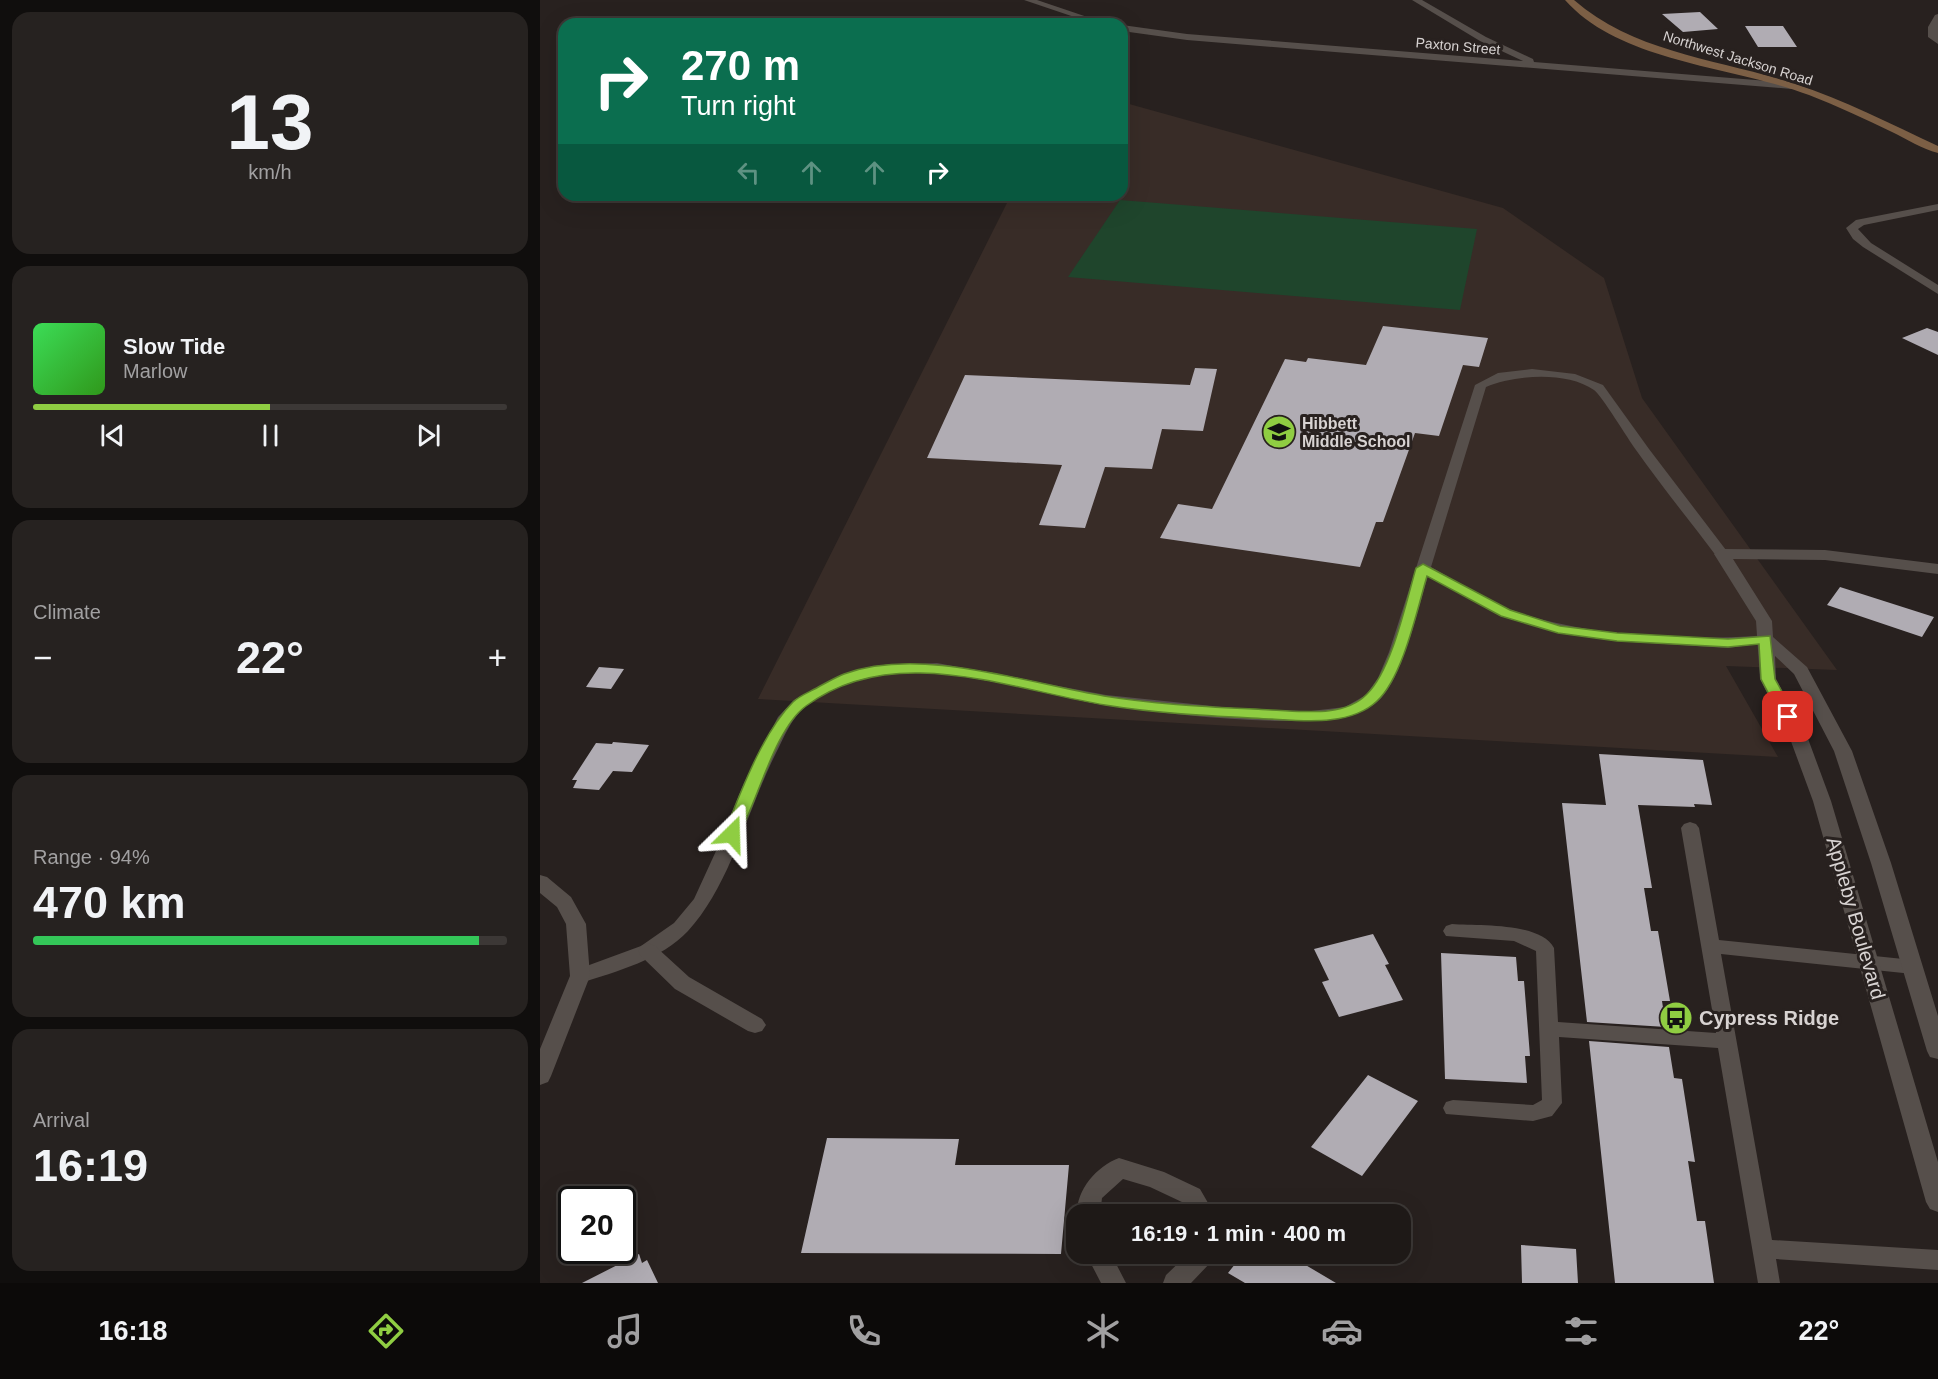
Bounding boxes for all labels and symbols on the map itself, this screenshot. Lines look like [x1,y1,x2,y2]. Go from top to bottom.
street label: Northwest Jackson Road [1661,28,1815,88]
street label: Paxton Street [1415,34,1501,58]
school or university icon: Hibbett Middle School [1261,414,1297,450]
place label: Hibbett Middle School [1302,415,1410,450]
pin [1762,691,1813,742]
position arrow [700,802,764,866]
street label: Appleby Boulevard [1822,834,1890,1002]
bus stop icon: Cypress Ridge [1658,1000,1694,1036]
place label: Cypress Ridge [1699,1007,1839,1029]
speed limit sign: 20 [558,1186,636,1264]

